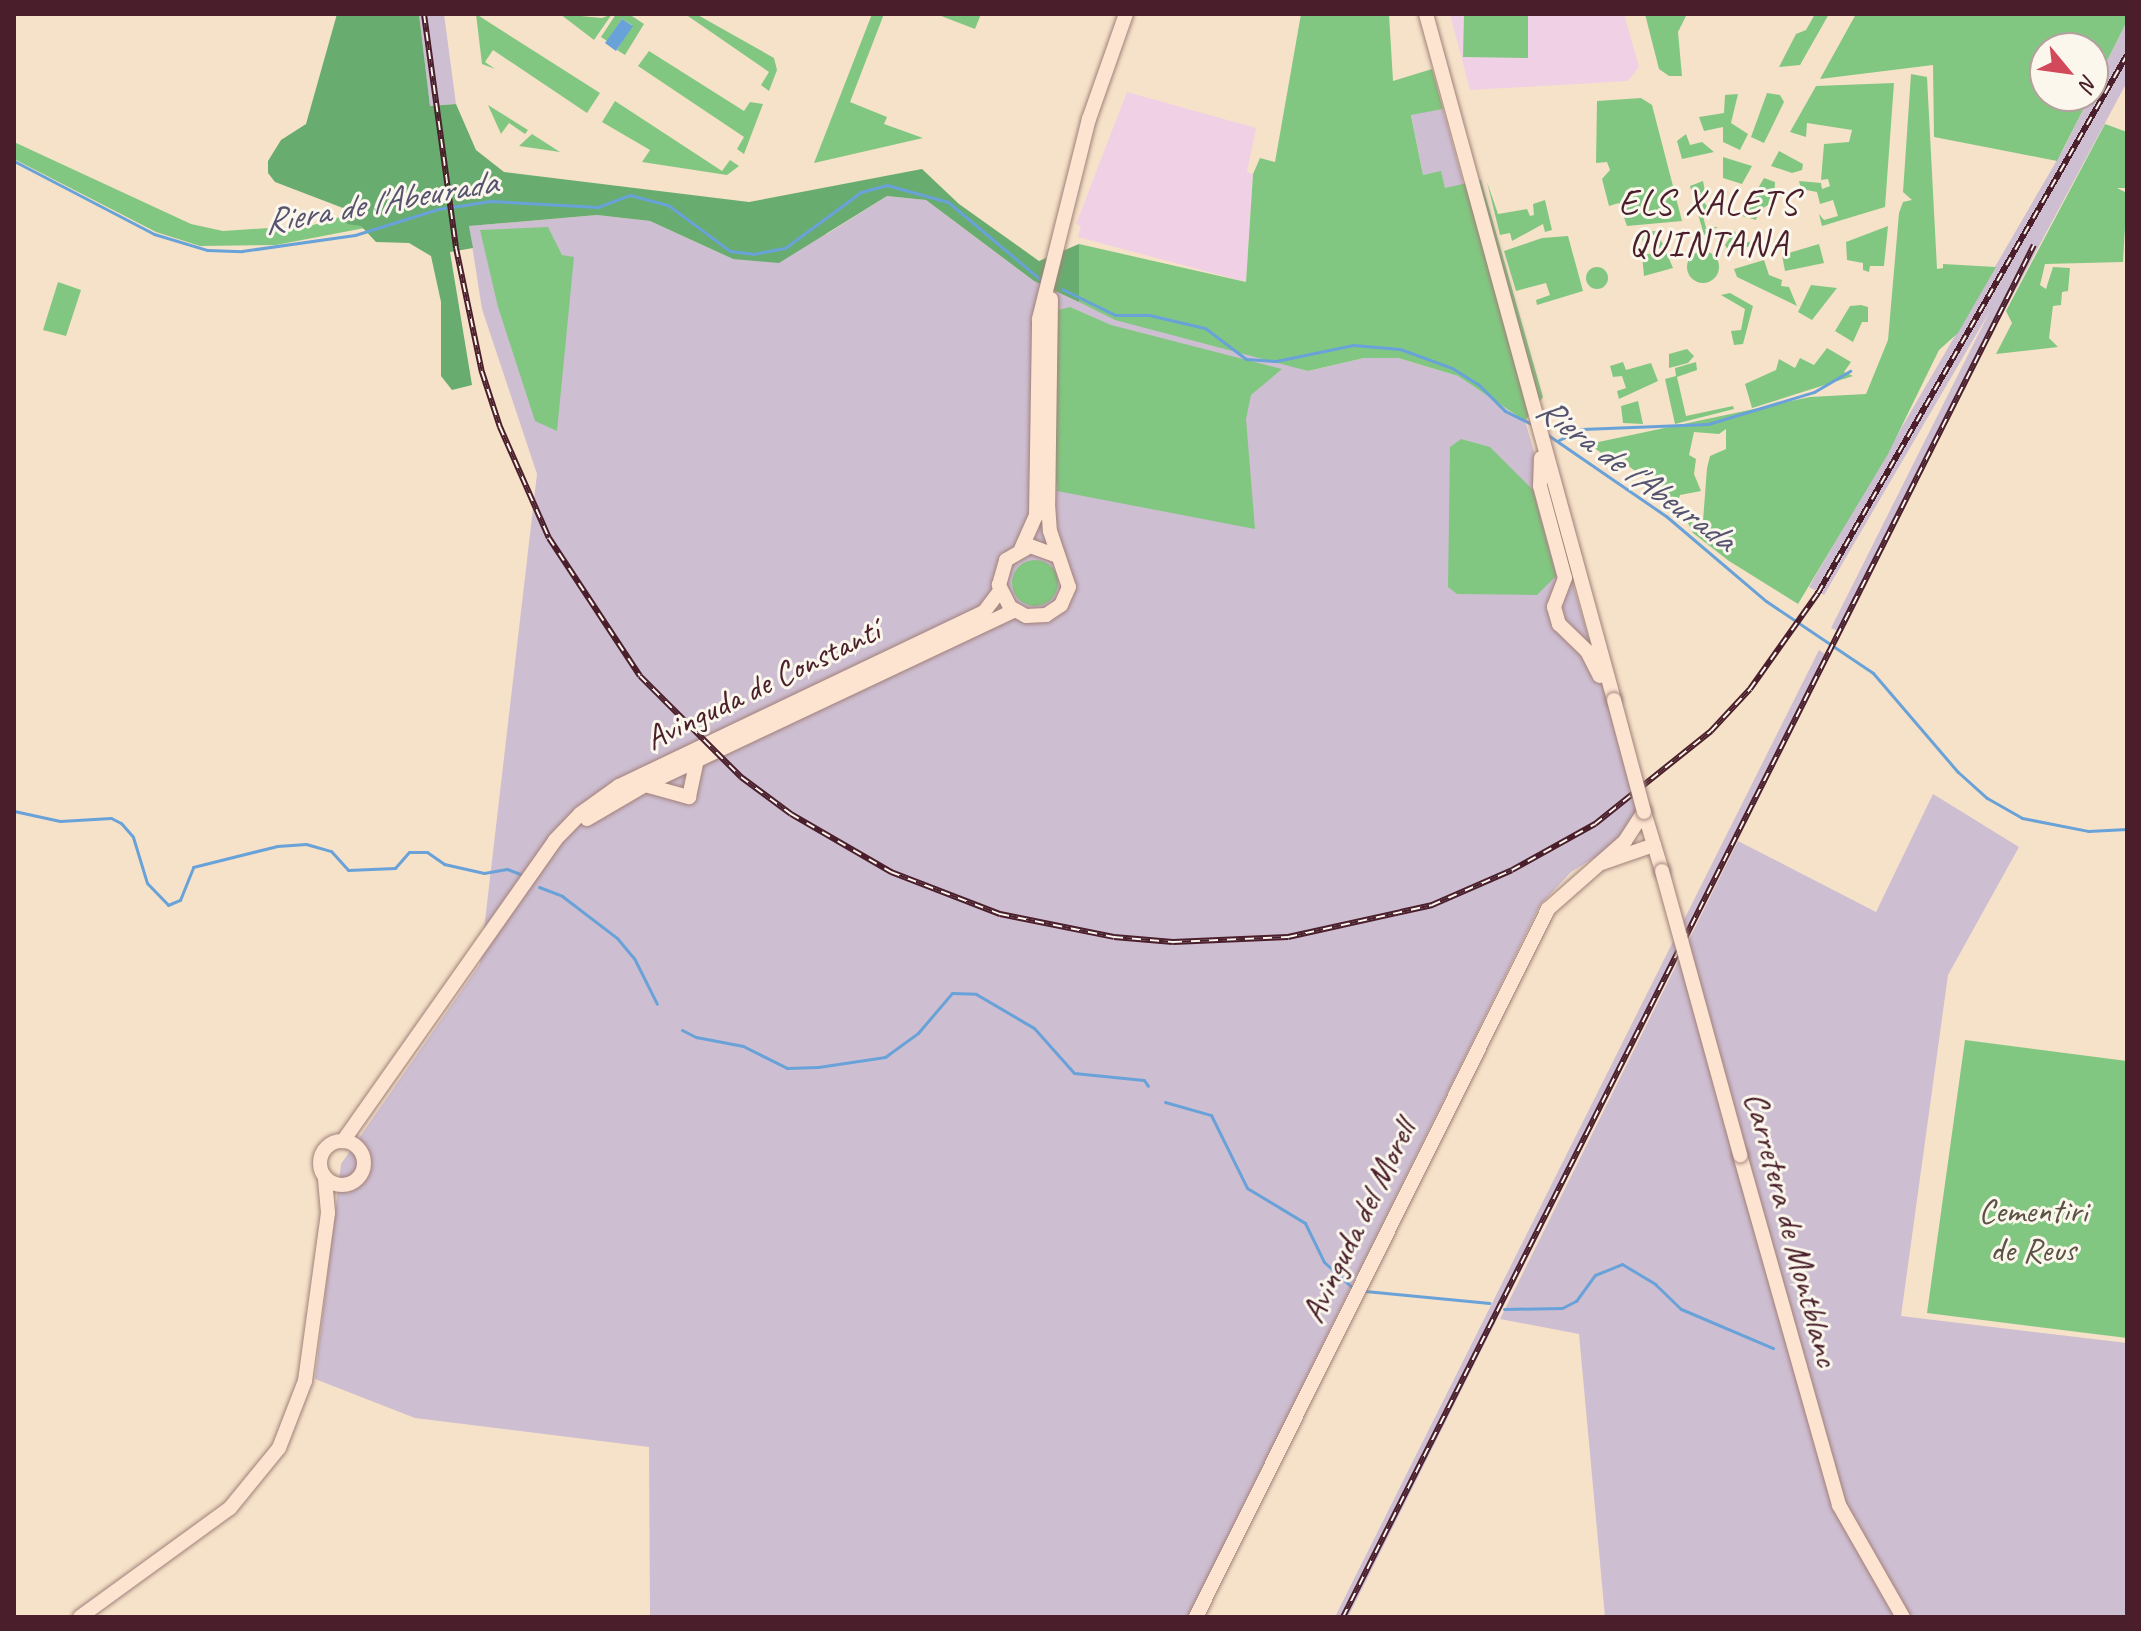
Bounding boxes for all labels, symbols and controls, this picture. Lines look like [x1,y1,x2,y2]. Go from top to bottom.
north arrow [2029,32,2109,112]
text: N [2073,70,2104,95]
water label: Riera de l'Abeurada [260,160,500,244]
district label: ELS XALETS QUINTANA [1618,180,1800,265]
water label: Riera de l'Abeurada [1528,387,1744,561]
street label: Avinguda de Constantí [638,610,886,758]
street label: Carretera de Montblanc [1736,1088,1848,1370]
street label: Avinguda del Morell [1291,1113,1425,1329]
park label: Cementiri de Reus [1979,1190,2087,1270]

